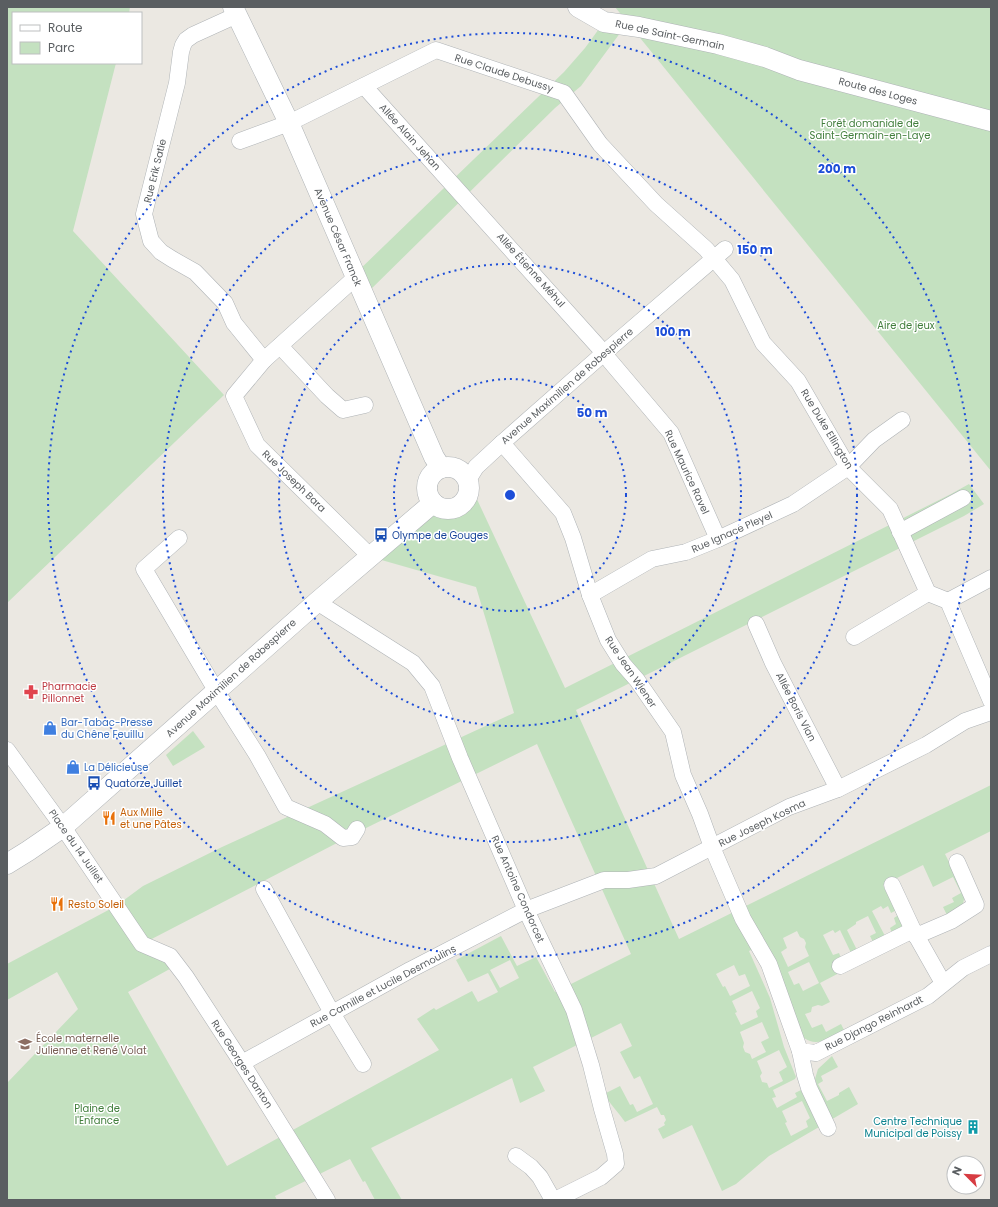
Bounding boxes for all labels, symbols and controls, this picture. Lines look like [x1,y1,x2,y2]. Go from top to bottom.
legend [12,12,142,64]
street label: Rue de Saint-Germain [614,16,726,54]
text: Route [48,19,82,36]
text: Parc [48,39,75,56]
street label: Rue Claude Debussy [453,50,556,96]
street label: Route des Loges [837,73,919,109]
street label: Allée Alain Jehan [376,100,444,174]
park label: Forêt domaniale de Saint-Germain-en-Laye [810,116,930,143]
street label: Rue Erik Satie [140,137,170,205]
text: 200 m [818,160,856,177]
street label: Avenue César Franck [310,185,366,289]
street label: Allée Étienne Méhul [493,229,569,311]
text: 150 m [737,241,773,258]
park label: Aire de jeux [877,318,935,333]
text: 100 m [655,323,691,340]
street label: Avenue Maximilien de Robespierre [497,324,637,448]
street label: Rue Duke Ellington [797,386,857,472]
text: 50 m [577,404,608,421]
street label: Rue Maurice Ravel [661,427,713,517]
street label: Rue Joseph Bara [259,447,329,515]
centre of rings [503,488,517,502]
street label: Rue Ignace Pleyel [689,507,775,557]
bus stop icon: Olympe de Gouges [373,527,389,543]
place label: Olympe de Gouges [392,528,488,543]
street label: Avenue Maximilien de Robespierre [162,615,300,741]
street label: Rue Jean Wiener [601,633,661,711]
street label: Allée Boris Vian [772,670,820,744]
place label: Pharmacie Pillonnet [42,679,96,706]
pharmacy icon: Pharmacie Pillonnet [23,684,39,700]
place label: Bar-Tabac-Presse du Chêne Feuillu [61,715,153,742]
shop icon: Bar-Tabac-Presse du Chêne Feuillu [42,720,58,736]
shop icon: La Délicieuse [65,759,81,775]
place label: La Délicieuse [84,760,149,775]
bus stop icon: Quatorze Juillet [86,775,102,791]
place label: Quatorze Juillet [105,776,183,791]
street label: Rue Joseph Kosma [716,795,808,851]
place label: Aux Mille et une Pâtes [120,805,182,832]
street label: Place du 14 Juillet [45,806,107,886]
restaurant icon: Aux Mille et une Pâtes [101,810,117,826]
street label: Rue Antoine Condorcet [488,833,549,945]
restaurant icon: Resto Soleil [49,896,65,912]
place label: Resto Soleil [68,897,124,912]
street label: Rue Camille et Lucile Desmoulins [307,941,459,1031]
street label: Rue Django Reinhardt [822,992,926,1054]
street label: Rue Georges Danton [208,1017,276,1111]
place label: École maternelle Julienne et René Volat [36,1031,147,1058]
school or university icon: École maternelle Julienne et René Volat [17,1036,33,1052]
park label: Plaine de l'Enfance [74,1101,120,1128]
place label: Centre Technique Municipal de Poissy [865,1114,962,1141]
building icon: Centre Technique Municipal de Poissy [965,1119,981,1135]
north arrow [946,1155,986,1195]
text: N [948,1164,966,1178]

